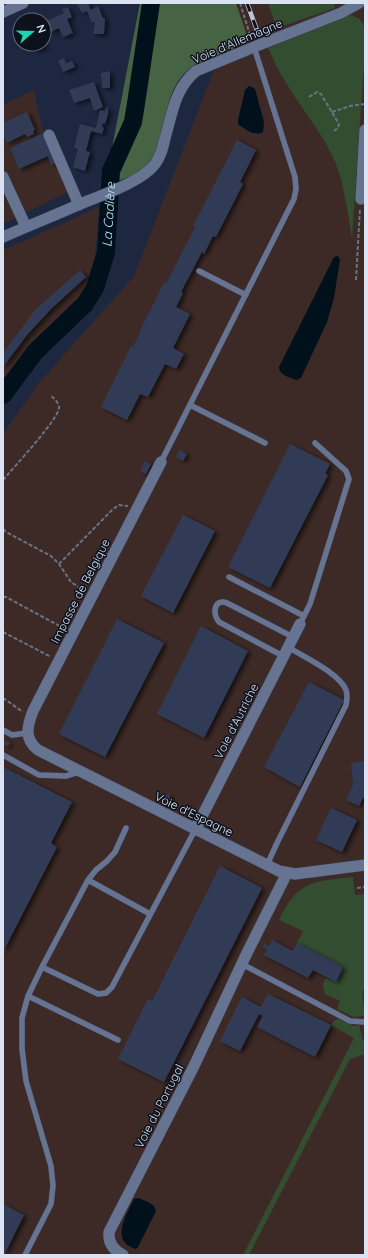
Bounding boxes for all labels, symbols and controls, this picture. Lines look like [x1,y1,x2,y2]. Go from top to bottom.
north arrow [12,12,52,52]
street label: Voie d'Allemagne [190,15,285,67]
text: N [33,22,49,35]
water label: La Cadière [98,181,118,247]
street label: Impasse de Belgique [47,536,113,646]
street label: Voie d'Autriche [211,681,262,761]
street label: Voie d'Espagne [152,789,236,840]
street label: Voie du Portugal [131,1061,187,1151]

